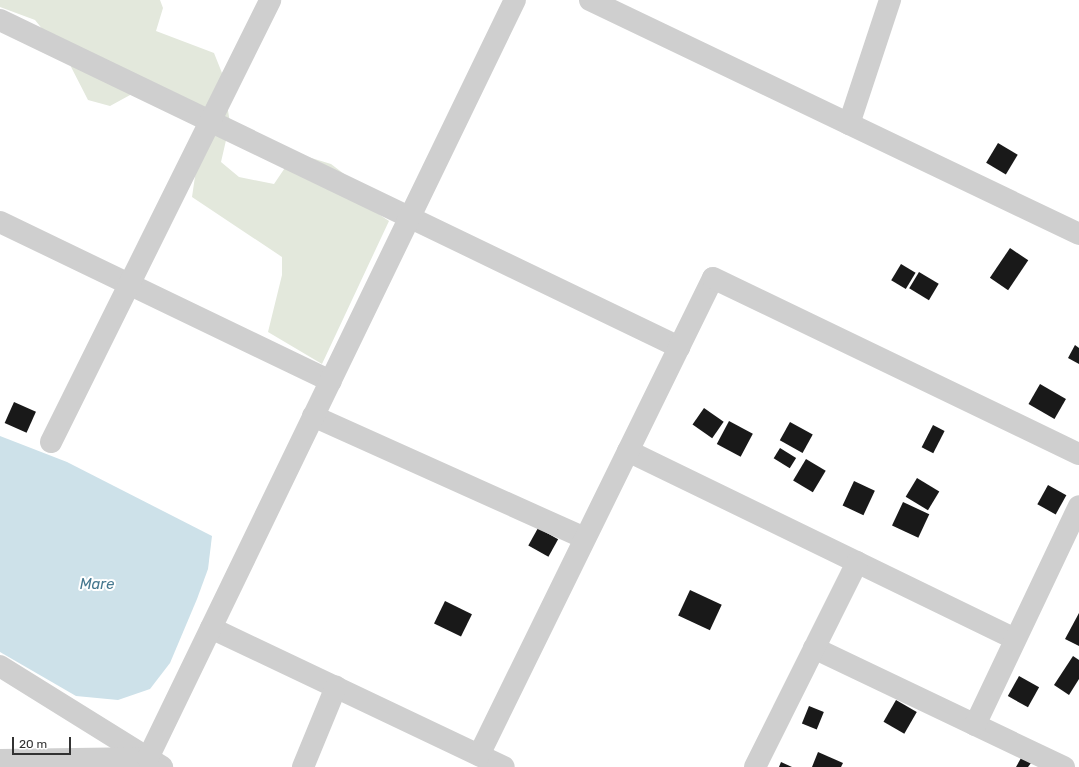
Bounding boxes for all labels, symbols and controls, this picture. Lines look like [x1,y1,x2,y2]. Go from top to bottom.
water label: Mare [80,576,114,594]
scale bar [14,729,73,755]
text: 20 m [19,737,47,751]

